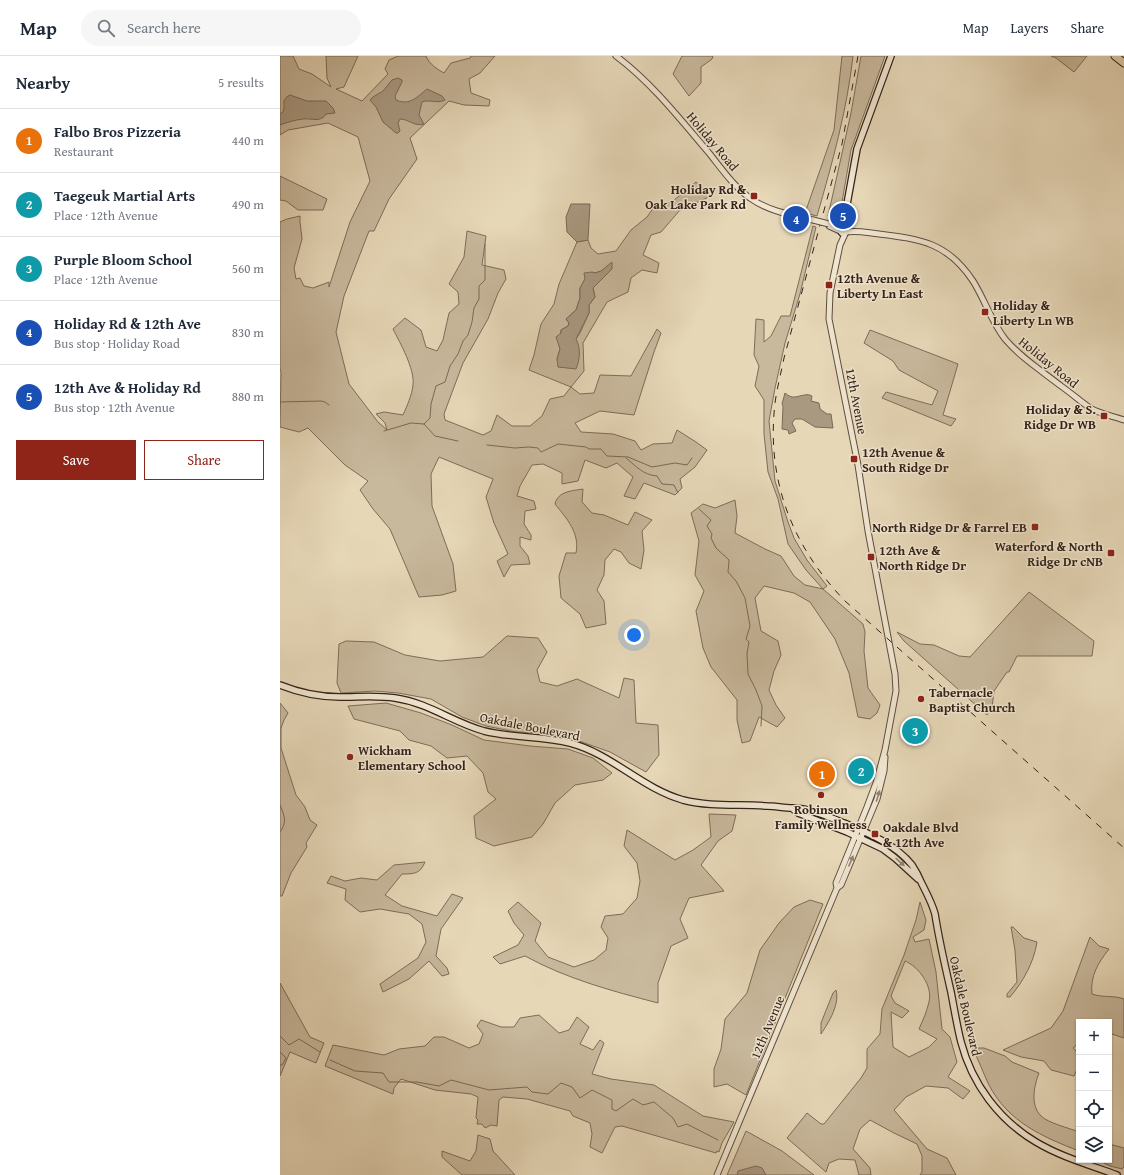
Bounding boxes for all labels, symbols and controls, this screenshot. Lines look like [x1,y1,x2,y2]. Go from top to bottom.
search box [81,10,361,46]
text: Map [20,14,57,42]
icon: search [95,17,117,39]
text: Search here [127,17,201,38]
text: Map [963,18,989,38]
text: Layers [1011,18,1049,38]
text: Share [1071,18,1104,38]
text: Nearby [16,70,70,95]
text: 5 results [218,73,264,92]
street label: Holiday Road [682,108,743,175]
text: Falbo Bros Pizzeria [54,121,181,142]
text: 1 [26,131,32,150]
text: 440 m [232,131,264,150]
text: Restaurant [54,142,114,161]
place label: Holiday Rd & Oak Lake Park Rd [645,180,747,214]
text: Taegeuk Martial Arts [54,185,195,206]
marker: Holiday Rd & Oak Lake Park Rd [749,191,759,201]
text: 2 [26,195,32,214]
text: 490 m [232,195,264,214]
pin: 5 [830,201,856,231]
pin: 4 [783,204,809,234]
text: Place · 12th Avenue [54,206,158,225]
text: Purple Bloom School [54,249,192,270]
text: 3 [26,259,32,278]
text: 560 m [232,259,264,278]
place label: 12th Avenue & Liberty Ln East [837,269,923,303]
text: Place · 12th Avenue [54,270,158,289]
marker: 12th Avenue & Liberty Ln East [824,280,834,290]
place label: Holiday & Liberty Ln WB [993,296,1074,330]
marker: Holiday & Liberty Ln WB [980,307,990,317]
text: Holiday Rd & 12th Ave [54,313,201,334]
text: 4 [26,323,32,342]
text: 830 m [232,323,264,342]
street label: Holiday Road [1015,332,1083,393]
text: Bus stop · Holiday Road [54,334,180,353]
street label: 12th Avenue [841,366,872,436]
text: 12th Ave & Holiday Rd [54,377,201,398]
text: 5 [26,387,32,406]
text: 880 m [232,387,264,406]
text: Bus stop · 12th Avenue [54,398,175,417]
place label: Holiday & S. Ridge Dr WB [1024,400,1096,434]
marker: Holiday & S. Ridge Dr WB [1099,411,1109,421]
button: Save [16,440,136,480]
button: Share [144,440,264,480]
place label: 12th Avenue & South Ridge Dr [862,443,949,477]
marker: 12th Avenue & South Ridge Dr [849,454,859,464]
place label: North Ridge Dr & Farrel EB [872,518,1027,537]
marker: North Ridge Dr & Farrel EB [1030,522,1040,532]
place label: Waterford & North Ridge Dr cNB [995,537,1103,571]
place label: 12th Ave & North Ridge Dr [879,541,966,575]
marker: Waterford & North Ridge Dr cNB [1106,548,1116,558]
marker: 12th Ave & North Ridge Dr [866,552,876,562]
your location [624,625,644,645]
place label: Tabernacle Baptist Church [929,683,1015,717]
marker: Tabernacle Baptist Church [916,694,926,704]
street label: Oakdale Boulevard [478,707,582,746]
pin: 3 [902,716,928,746]
place label: Wickham Elementary School [358,741,466,775]
marker: Wickham Elementary School [345,752,355,762]
pin: 2 [848,756,874,786]
pin: 1 [809,759,835,789]
one-way arrow [875,789,881,801]
marker: Robinson Family Wellness [816,790,826,800]
place label: Robinson Family Wellness [775,800,867,834]
place label: Oakdale Blvd & 12th Ave [883,818,959,852]
marker: Oakdale Blvd & 12th Ave [870,829,880,839]
one-way arrow [849,854,855,866]
one-way arrow [895,858,906,867]
street label: Oakdale Boulevard [945,954,986,1058]
street label: 12th Avenue [746,993,789,1062]
map controls [1076,1019,1112,1163]
button: + [1076,1019,1112,1055]
button: − [1076,1055,1112,1091]
button: locate [1076,1091,1112,1127]
button: layers [1076,1127,1112,1163]

